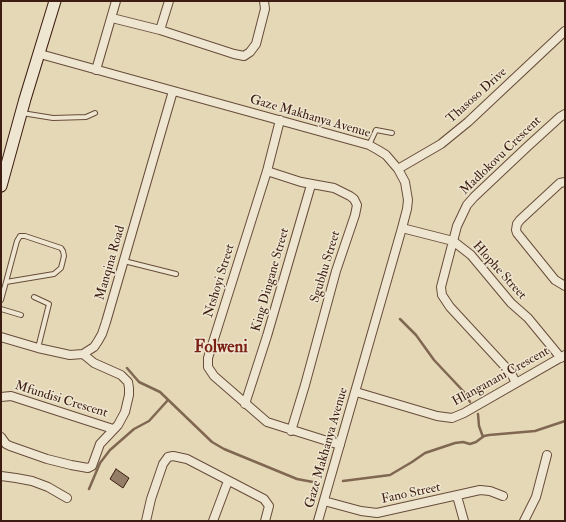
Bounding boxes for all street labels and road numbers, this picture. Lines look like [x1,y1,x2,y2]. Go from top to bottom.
street label: Thasoso Drive [444,65,510,127]
street label: Gaze Makhanya Avenue [248,92,372,142]
street label: Madlokovu Crescent [457,113,545,199]
street label: Manqina Road [93,224,129,302]
street label: King Dingane Street [249,226,293,334]
street label: Sgubhu Street [308,229,344,305]
street label: Hlophe Street [469,239,529,303]
street label: Ntshoyi Street [201,242,239,320]
street label: Hlanganani Crescent [450,344,552,410]
street label: Mfundisi Crescent [13,378,109,422]
street label: Gaze Makhanya Avenue [302,386,352,510]
street label: Fano Street [380,480,442,508]

